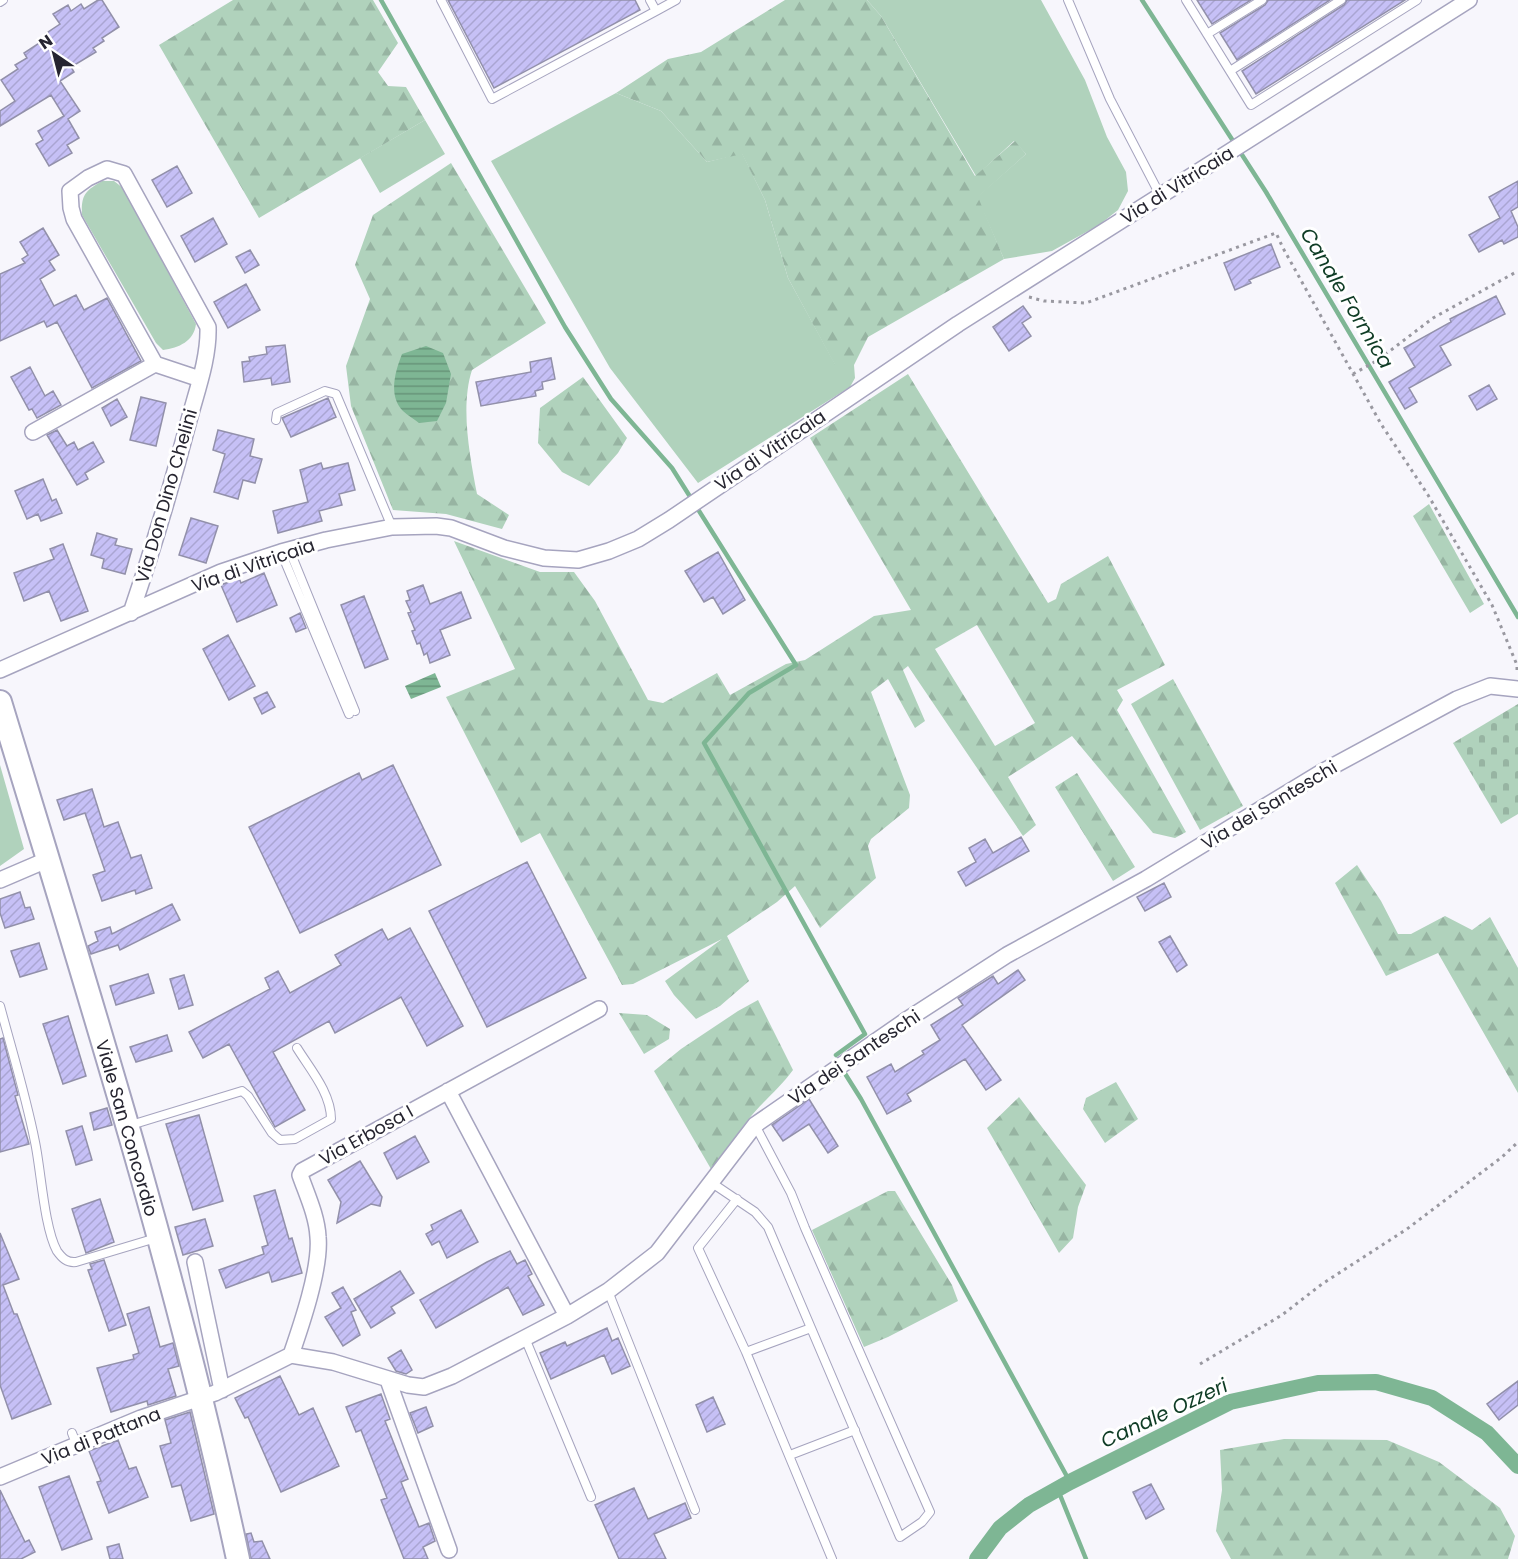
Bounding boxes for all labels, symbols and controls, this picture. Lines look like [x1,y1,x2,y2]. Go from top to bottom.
north arrow [24,24,84,84]
text: N [34,29,57,55]
street label: Via di Vitricaia [1116,140,1238,230]
water label: Canale Formica [1294,222,1400,374]
street label: Via di Vitricaia [710,404,830,496]
street label: Via Don Dino Chelini [129,406,203,586]
street label: Via di Vitricaia [188,532,318,598]
street label: Via dei Santeschi [1196,755,1342,855]
street label: Via dei Santeschi [783,1003,925,1111]
street label: Viale San Concordio [90,1037,164,1219]
street label: Via Erbosa I [314,1099,418,1171]
water label: Canale Ozzeri [1096,1371,1233,1455]
street label: Via di Pattana [38,1401,164,1471]

